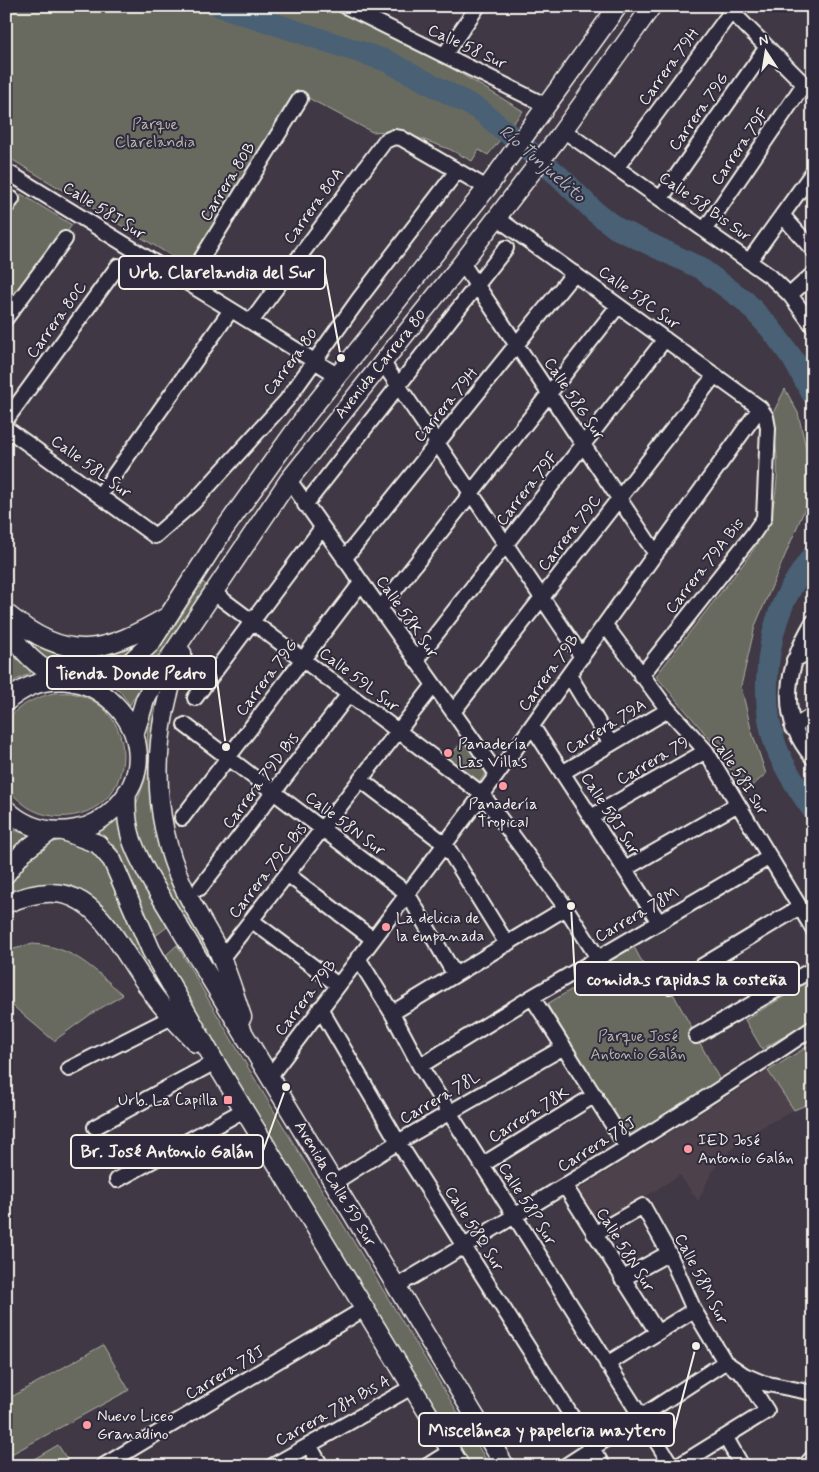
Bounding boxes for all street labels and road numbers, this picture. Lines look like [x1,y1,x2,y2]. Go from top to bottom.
street label: Calle 58 Sur [424,20,510,75]
street label: Carrera 79H [634,24,704,110]
street label: Carrera 79G [664,69,734,155]
street label: Carrera 79F [706,104,774,190]
street label: Carrera 80B [195,139,261,225]
street label: Carrera 80A [279,164,349,248]
street label: Calle 58 Bis Sur [655,167,756,247]
street label: Calle 58J Sur [59,177,150,245]
street label: Calle 58C Sur [594,261,684,335]
street label: Carrera 80C [22,277,92,363]
street label: Avenida Carrera 80 [330,305,432,423]
street label: Carrera 80 [259,324,323,400]
street label: Calle 58G Sur [539,354,610,445]
street label: Carrera 79H [409,363,483,447]
street label: Calle 58L Sur [47,431,136,504]
street label: Carrera 79F [491,448,563,530]
street label: Carrera 79C [533,490,607,576]
street label: Carrera 79A Bis [661,514,749,618]
street label: Calle 58K Sur [371,572,443,663]
street label: Carrera 79B [514,630,584,716]
street label: Carrera 79G [231,635,303,721]
street label: Calle 59L Sur [315,643,404,717]
street label: Carrera 79A [562,695,650,759]
street label: Carrera 79D Bis [218,729,304,833]
street label: Calle 58I Sur [705,731,773,819]
street label: Carrera 79 [613,732,693,790]
street label: Calle 58J Sur [576,769,645,860]
street label: Calle 58N Sur [301,787,390,861]
street label: Carrera 79C Bis [224,819,312,923]
street label: Carrera 78M [591,883,683,947]
street label: Carrera 79B [270,956,342,1040]
street label: Carrera 78L [396,1066,484,1129]
street label: Carrera 78K [485,1082,574,1148]
street label: Carrera 78J [554,1113,640,1177]
street label: Avenida Calle 59 Sur [289,1117,381,1251]
street label: Calle 58P Sur [493,1158,561,1250]
street label: Calle 58Q Sur [440,1182,509,1276]
street label: Calle 58N Sur [591,1204,659,1296]
street label: Calle 58M Sur [669,1230,733,1328]
street label: Carrera 78J [181,1341,269,1405]
street label: Carrera 78H Bis A [272,1371,394,1451]

